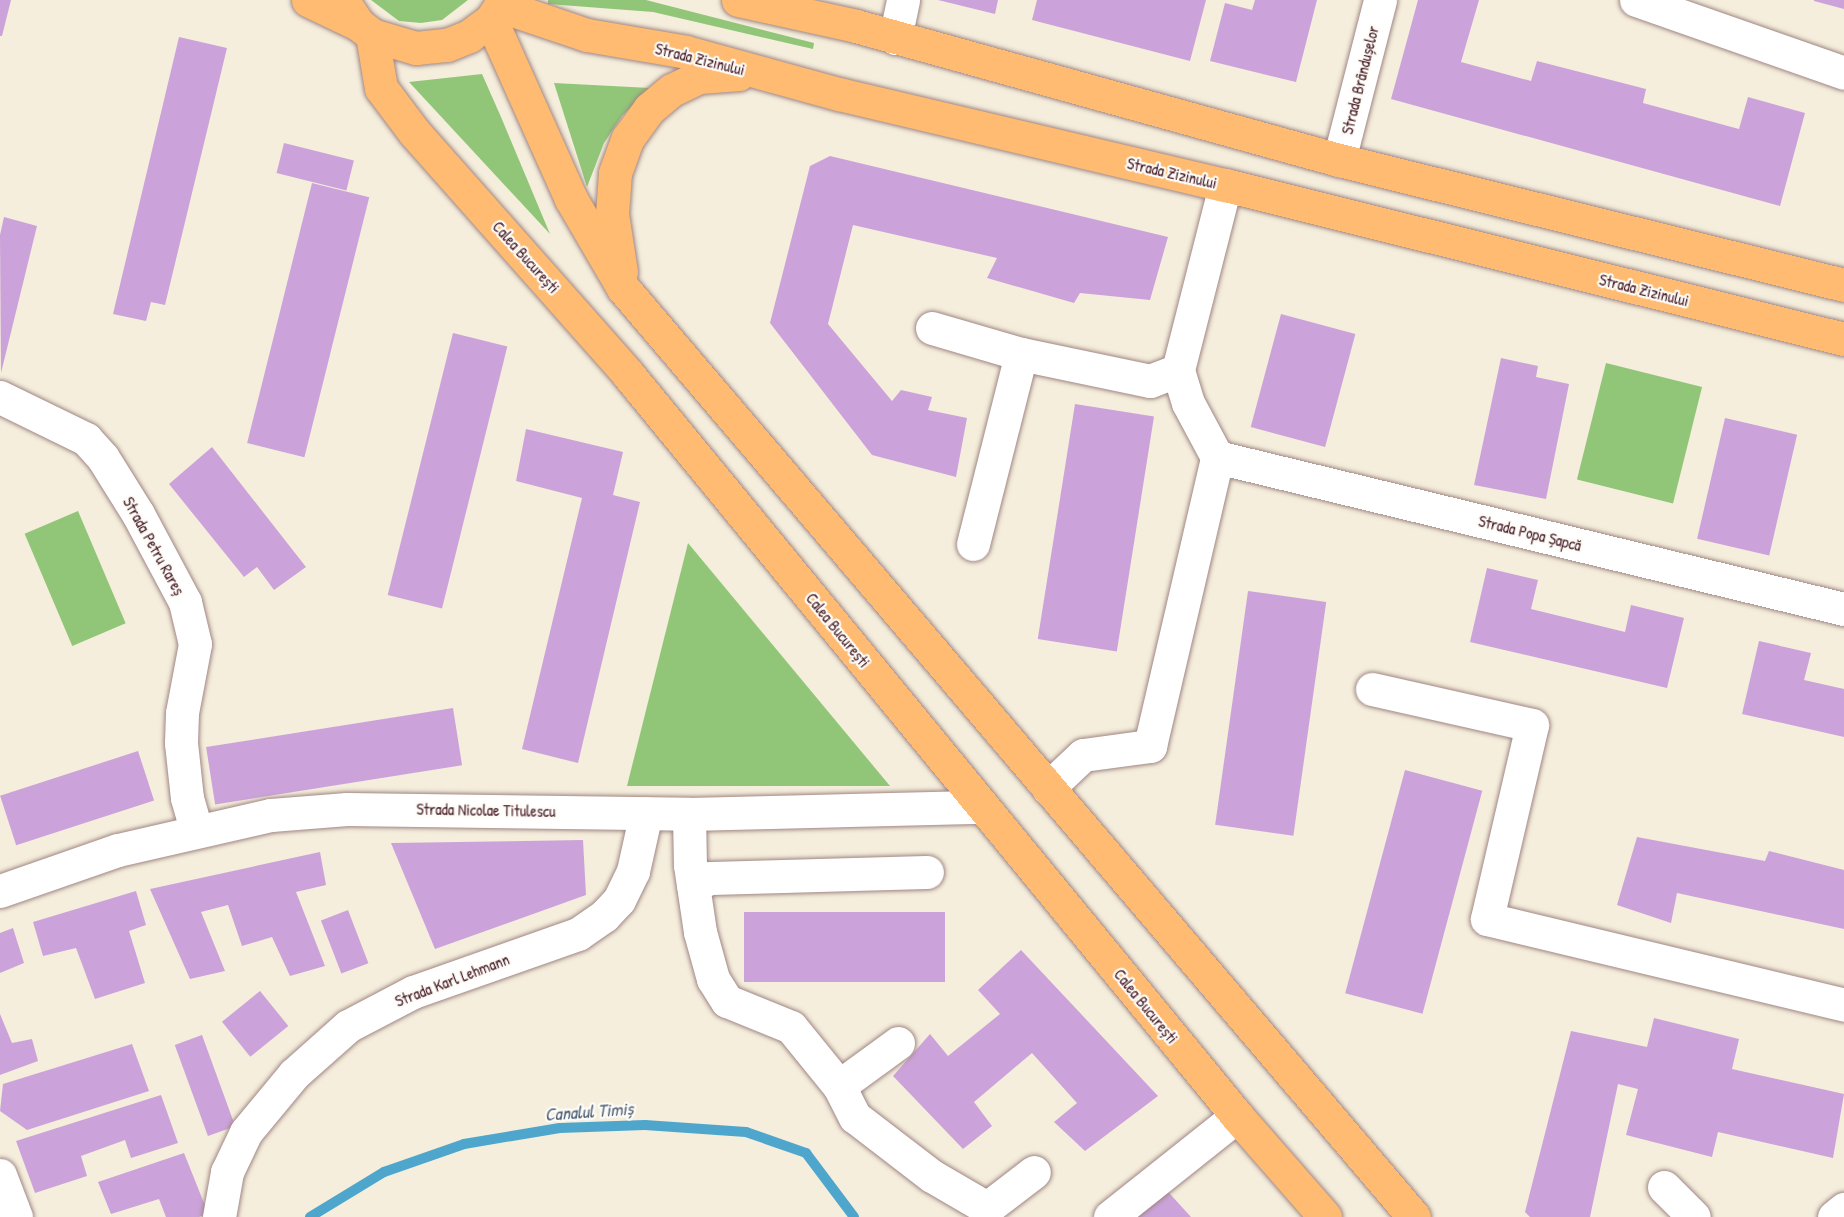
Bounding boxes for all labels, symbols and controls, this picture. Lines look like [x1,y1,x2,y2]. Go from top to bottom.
street label: Strada Brândușelor [1337,24,1383,136]
street label: Strada Zizinului [653,39,747,79]
street label: Strada Zizinului [1125,153,1219,193]
street label: Calea București [489,217,563,297]
street label: Strada Zizinului [1597,270,1691,310]
street label: Strada Petru Rareș [119,493,189,599]
street label: Strada Popa Șapcă [1477,511,1583,555]
street label: Calea București [802,589,874,671]
street label: Strada Nicolae Titulescu [416,799,556,821]
street label: Strada Karl Lehmann [392,949,512,1011]
street label: Calea București [1110,965,1182,1047]
water label: Canalul Timiș [544,1098,634,1126]

